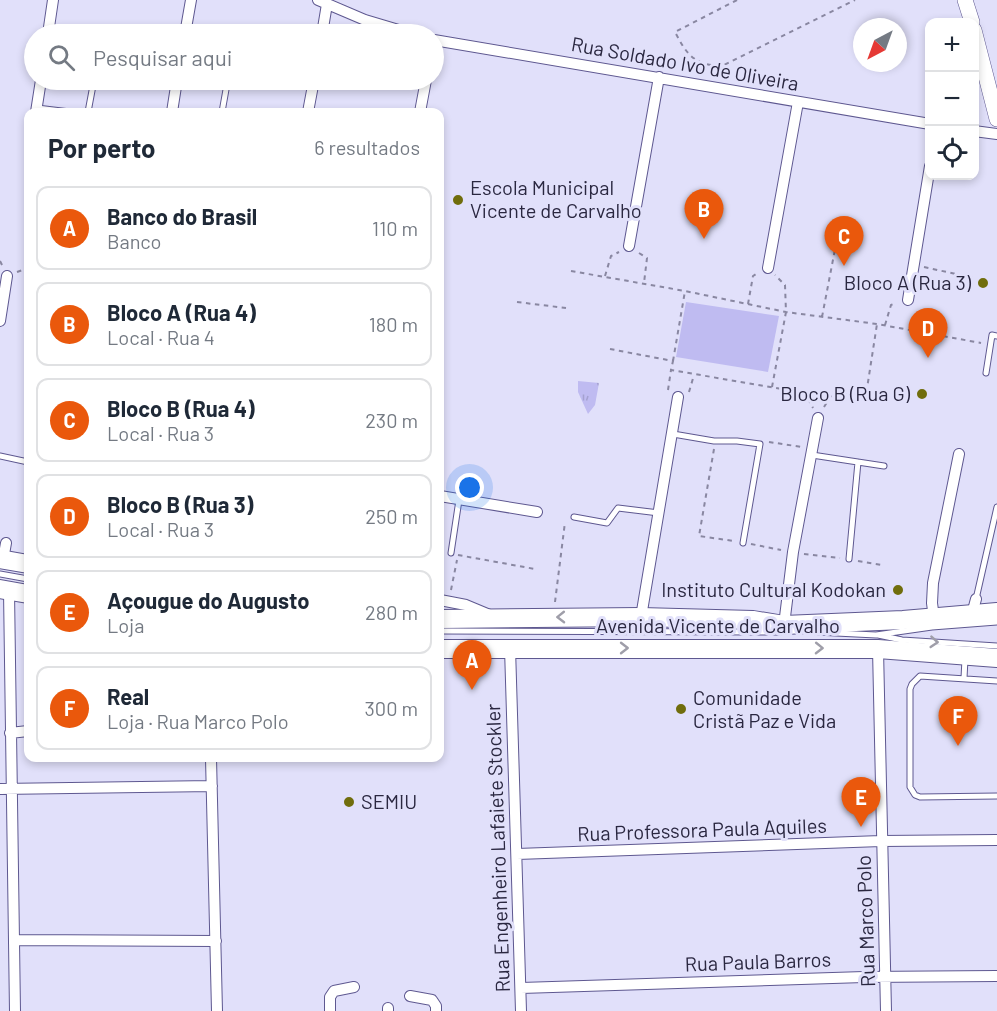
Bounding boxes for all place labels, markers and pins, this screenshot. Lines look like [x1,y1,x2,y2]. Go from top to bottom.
place label: Escola Municipal Vicente de Carvalho [470,175,642,222]
pin: B [684,190,724,239]
marker: Escola Municipal Vicente de Carvalho [451,193,465,207]
pin: C [824,216,864,266]
place label: Bloco A (Rua 3) [844,270,972,294]
marker: Bloco A (Rua 3) [976,276,990,290]
pin: D [908,308,948,358]
place label: Bloco B (Rua G) [780,381,911,405]
marker: Bloco B (Rua G) [915,387,929,401]
place label: Instituto Cultural Kodokan [661,577,886,601]
marker: Instituto Cultural Kodokan [891,583,905,597]
pin: A [452,640,492,690]
place label: Comunidade Cristã Paz e Vida [693,685,836,732]
pin: F [938,696,978,746]
marker: Comunidade Cristã Paz e Vida [674,702,688,716]
pin: E [842,778,880,827]
place label: SEMIU [361,789,417,813]
marker: SEMIU [342,795,356,809]

